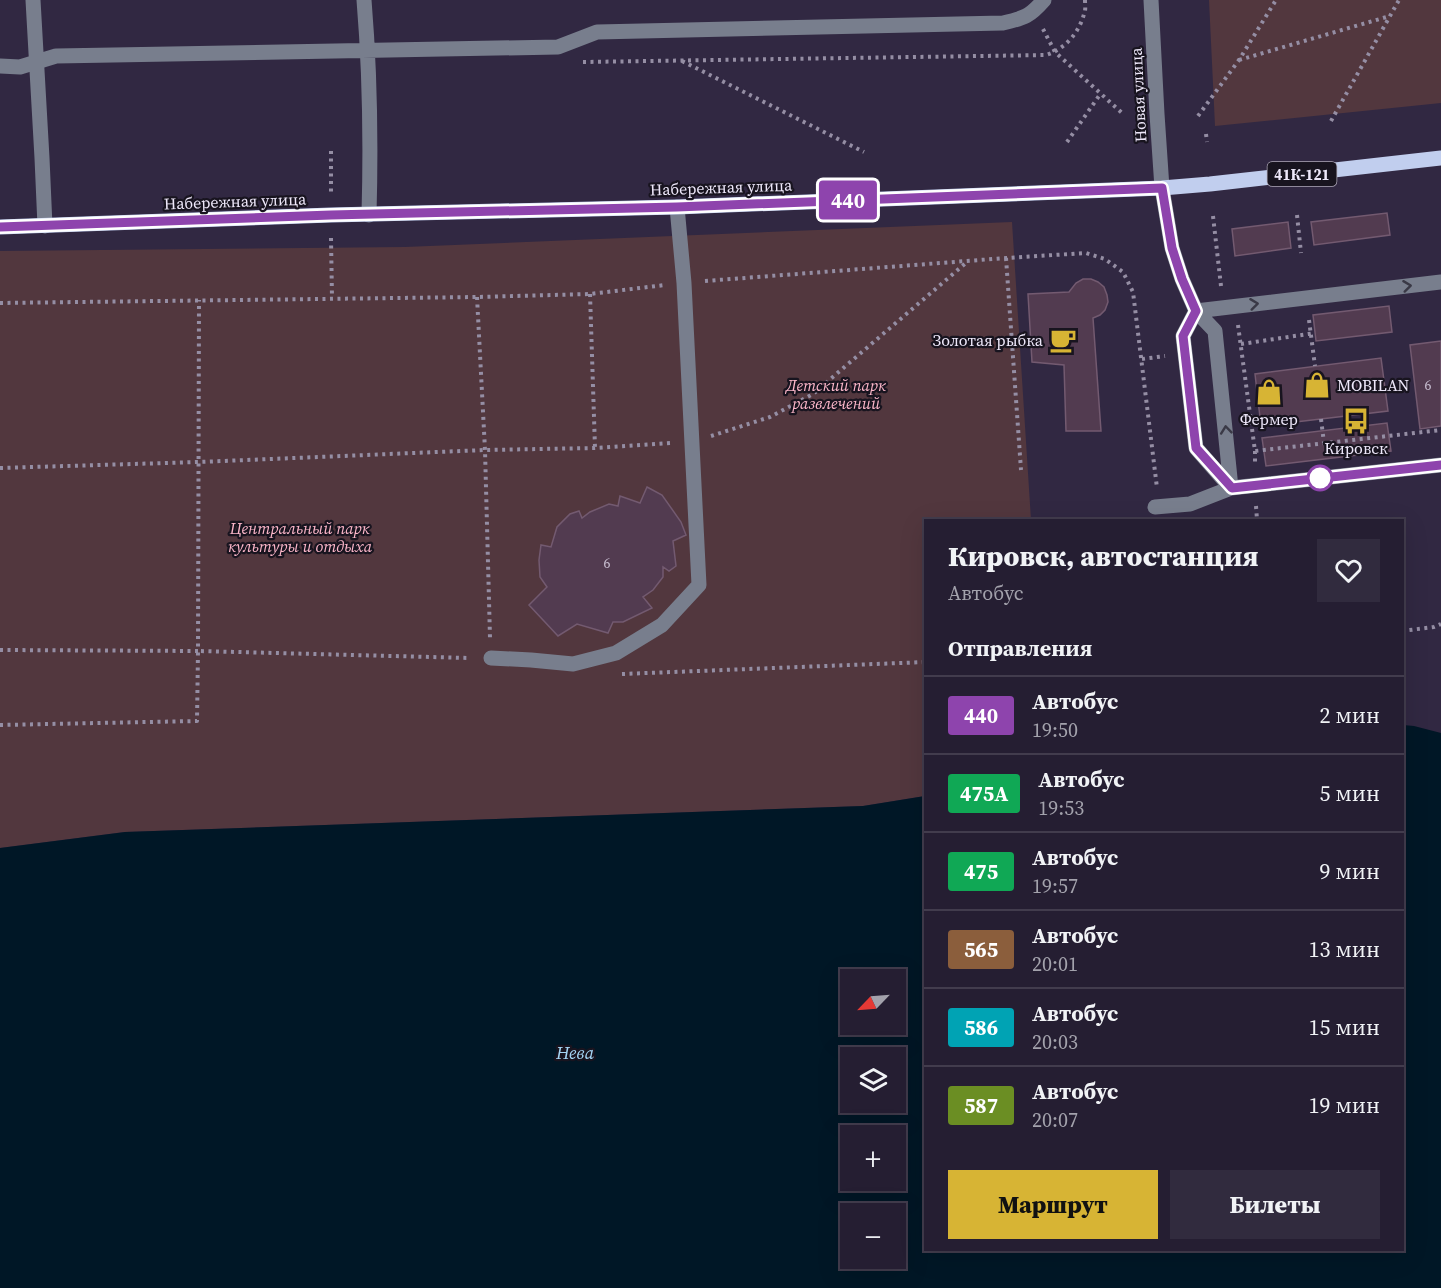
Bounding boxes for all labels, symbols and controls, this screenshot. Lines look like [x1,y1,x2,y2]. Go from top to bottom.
street label: Новая улица [1124,46,1151,143]
road number: 41К-121 [1268,162,1336,186]
street label: Набережная улица [650,173,793,200]
line badge: 440 [814,180,882,220]
text: 440 [831,186,865,215]
street label: Набережная улица [164,187,307,214]
one-way arrow [1402,280,1412,293]
one-way arrow [1250,298,1259,311]
cafe icon: Золотая рыбка [1048,325,1078,355]
place label: Золотая рыбка [932,329,1044,351]
shop icon: MOBILAN [1302,370,1332,400]
park label: Детский парк развлечений [784,374,886,414]
place label: MOBILAN [1337,374,1410,396]
house number: 6 [1425,375,1432,395]
shop icon: Фермер [1254,377,1284,407]
bus stop icon: Кировск [1341,406,1371,436]
place label: Фермер [1240,408,1298,430]
one-way arrow [1220,425,1232,434]
place label: Кировск [1324,437,1388,459]
unlabelled marker [1307,465,1333,491]
park label: Центральный парк культуры и отдыха [228,517,373,557]
text: Кировск, автостанция [948,537,1259,575]
button: heart [1317,539,1380,602]
house number: 6 [604,553,611,573]
text: Автобус [948,579,1024,607]
text: Отправления [948,633,1092,663]
text: Автобус [1032,686,1118,716]
text: 2 мин [1319,700,1380,730]
text: 440 [964,701,998,730]
text: 19:50 [1032,716,1078,744]
text: Автобус [1038,764,1125,794]
text: 5 мин [1319,778,1380,808]
text: 475А [960,779,1008,808]
text: 19:53 [1038,794,1084,822]
text: Автобус [1032,842,1118,872]
text: 9 мин [1319,856,1380,886]
text: 475 [964,857,998,886]
text: 19:57 [1032,872,1078,900]
text: Автобус [1032,920,1118,950]
text: 13 мин [1308,934,1380,964]
text: 565 [964,935,998,964]
text: 20:01 [1032,950,1078,978]
north arrow [840,969,906,1035]
map controls [840,969,906,1269]
text: Автобус [1032,998,1118,1028]
text: 15 мин [1308,1012,1380,1042]
text: 586 [964,1013,998,1042]
text: 20:03 [1032,1028,1078,1056]
water label: Нева [555,1040,595,1065]
button: layers [840,1047,906,1113]
text: Автобус [1032,1076,1118,1106]
text: 19 мин [1308,1090,1380,1120]
text: 587 [964,1091,998,1120]
text: 20:07 [1032,1106,1078,1134]
button: + [840,1125,906,1191]
button: Маршрут [948,1170,1158,1239]
button: Билеты [1170,1170,1380,1239]
button: − [840,1203,906,1269]

